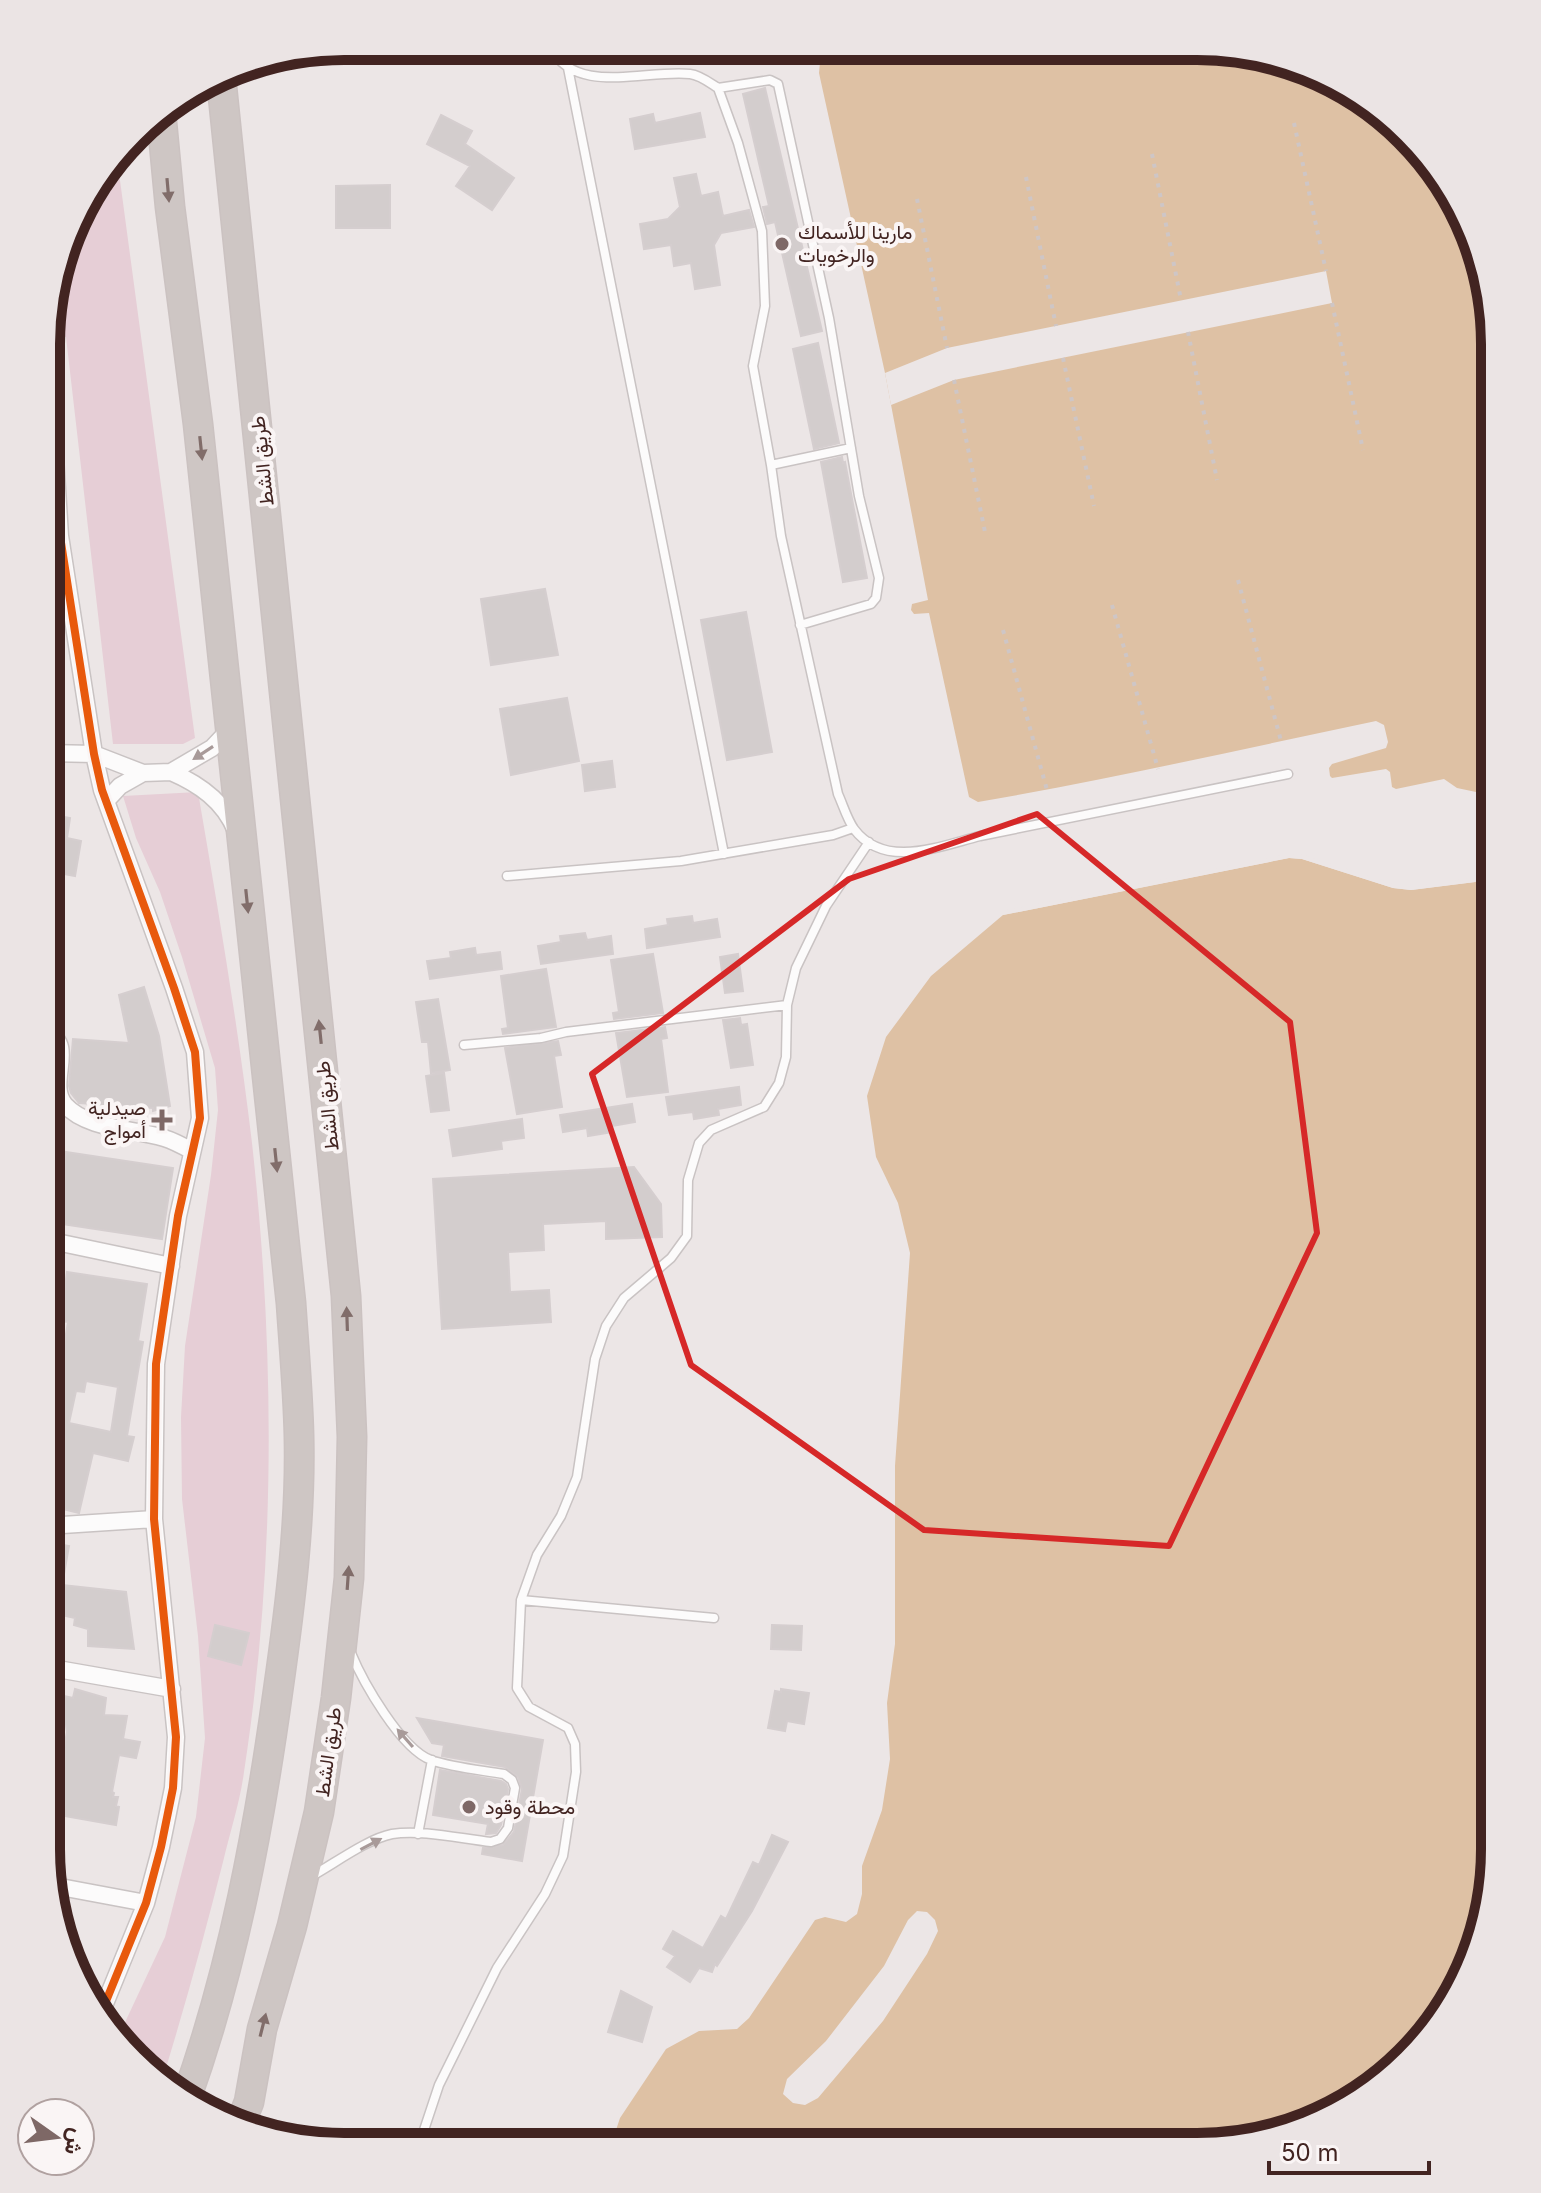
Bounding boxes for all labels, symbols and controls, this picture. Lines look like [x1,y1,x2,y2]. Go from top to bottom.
one-way arrow [162,178,175,203]
place label: مارينا للأسماك والرخويات [798,220,912,268]
marker: مارينا للأسماك والرخويات [773,235,791,253]
street label: طريق الشط [245,415,280,507]
one-way arrow [194,436,207,461]
one-way arrow [192,746,213,761]
one-way arrow [241,889,254,914]
one-way arrow [313,1019,326,1044]
street label: طريق الشط [310,1060,345,1152]
place label: صيدلية أمواج [88,1096,146,1145]
marker: صيدلية أمواج [153,1111,171,1129]
one-way arrow [269,1148,282,1173]
one-way arrow [341,1306,354,1331]
one-way arrow [342,1565,355,1590]
street label: طريق الشط [310,1705,347,1799]
one-way arrow [396,1728,414,1747]
place label: محطة وقود [485,1795,575,1820]
marker: محطة وقود [460,1798,478,1816]
one-way arrow [359,1837,382,1850]
one-way arrow [258,2013,270,2038]
north arrow [16,2097,96,2177]
scale bar [1269,2125,1429,2175]
text: ش [59,2126,91,2158]
text: 50 m [1281,2138,1339,2167]

